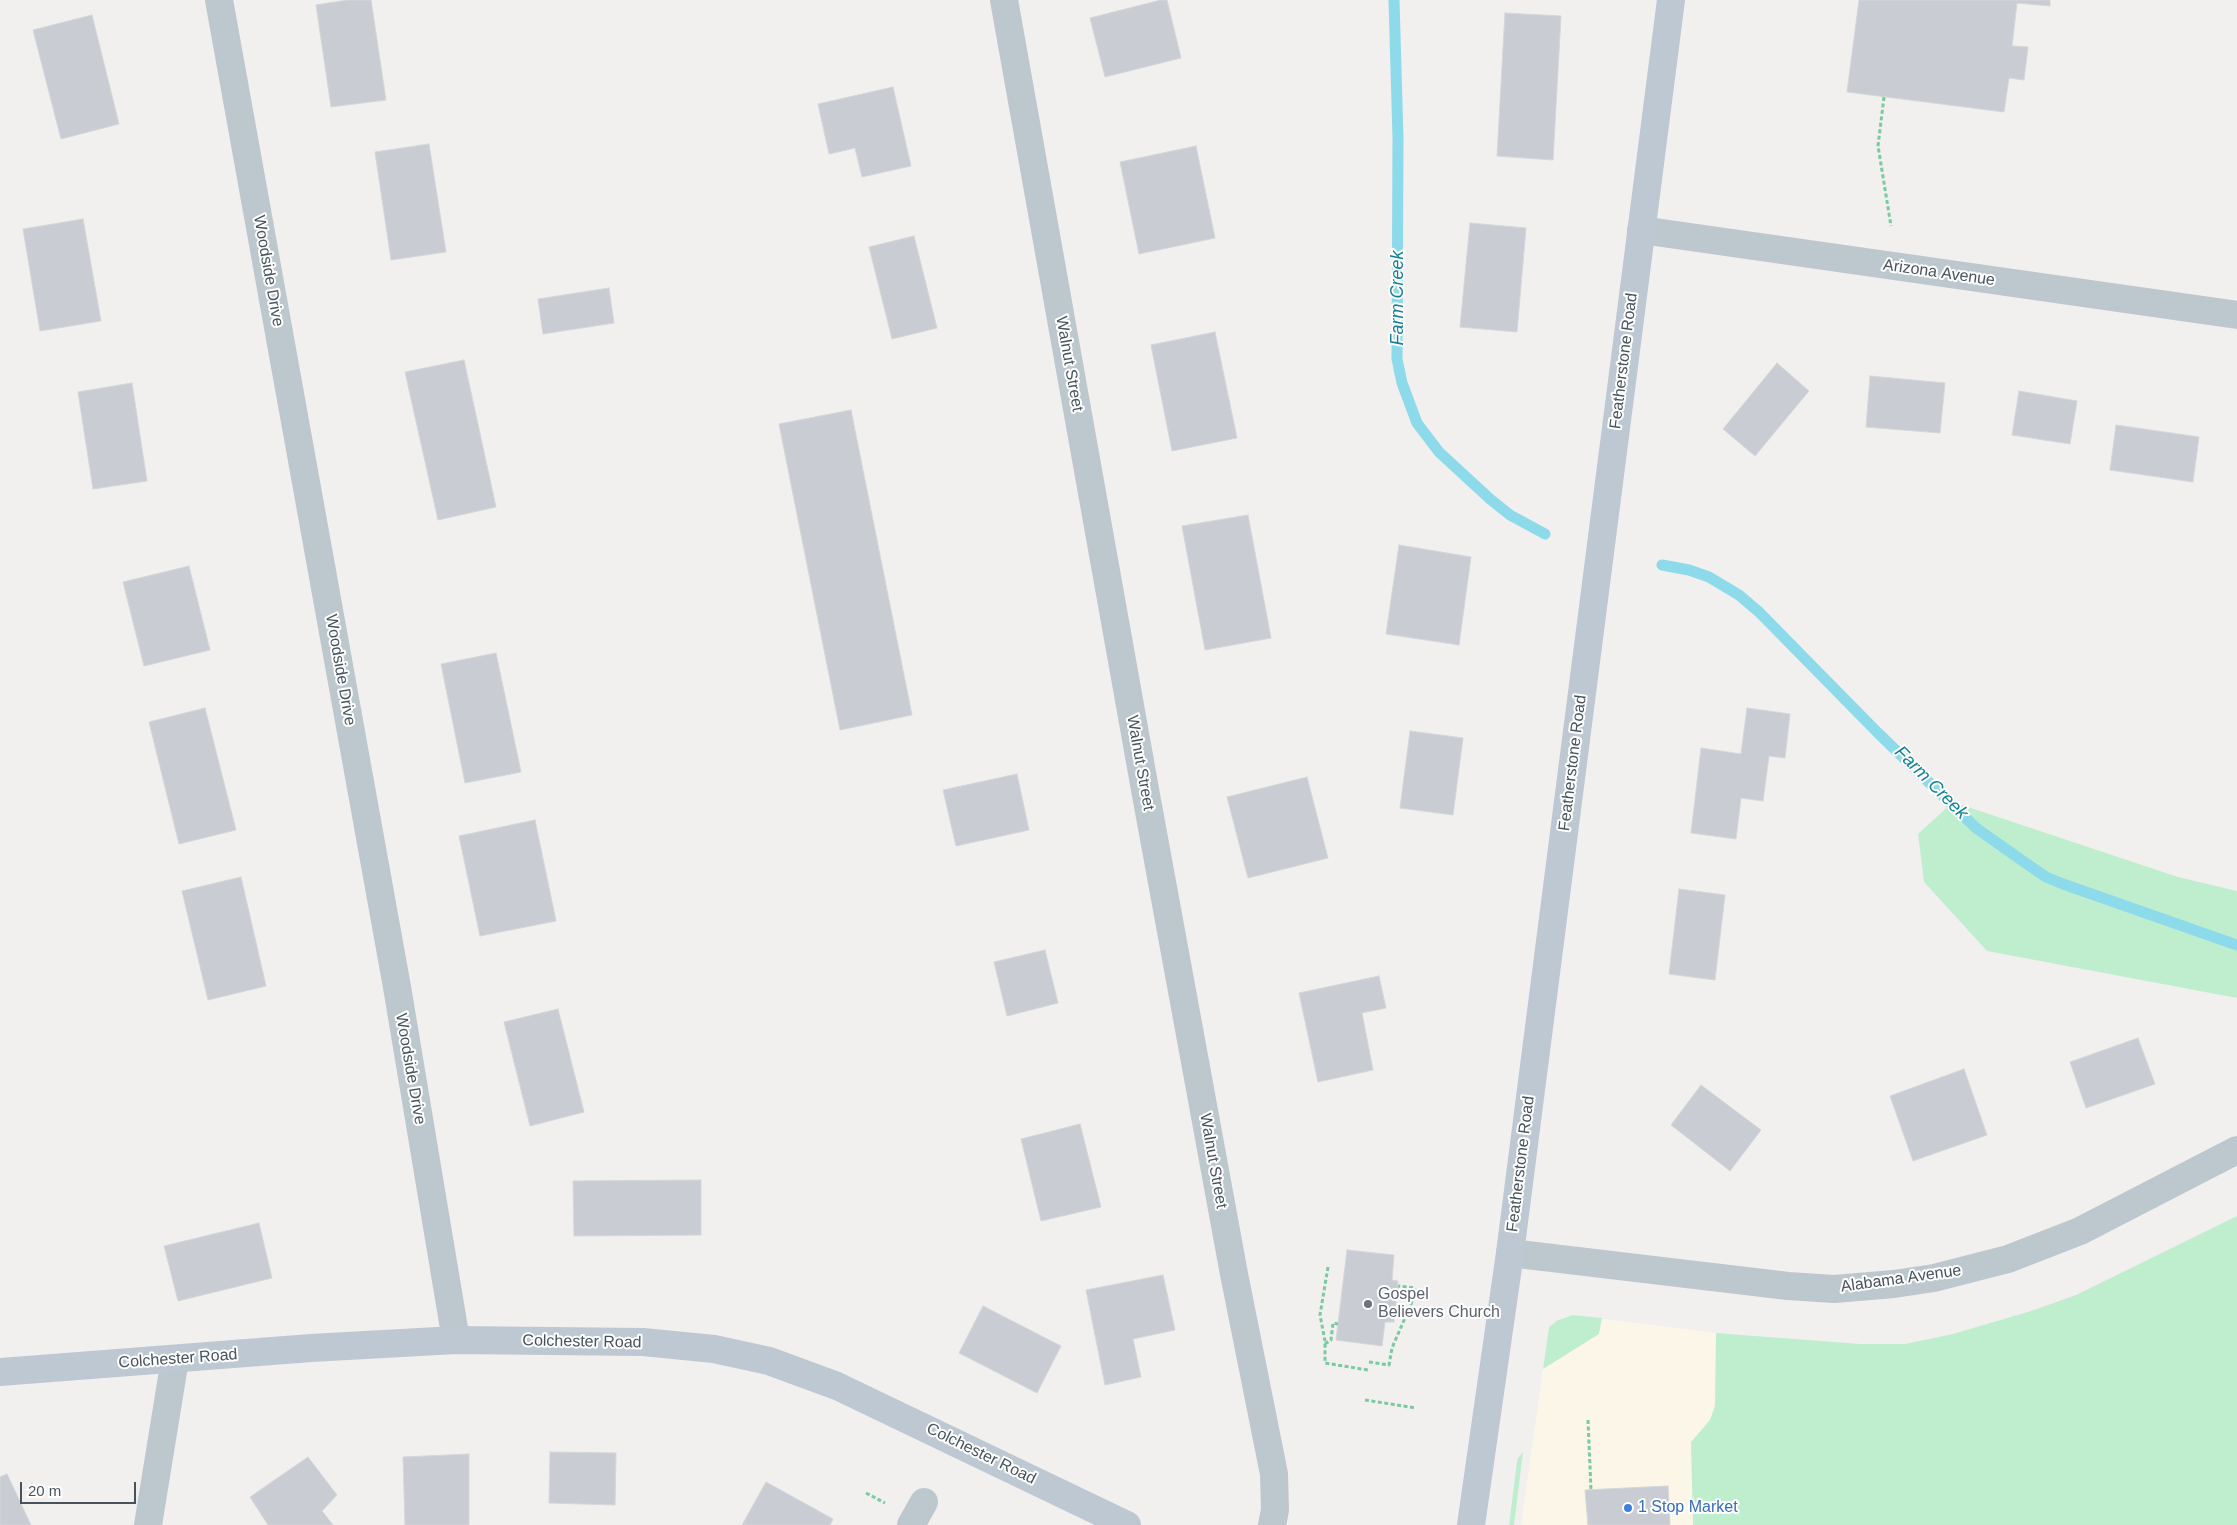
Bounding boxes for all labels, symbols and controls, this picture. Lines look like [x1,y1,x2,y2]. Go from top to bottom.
street label: Woodside Drive [249,214,287,328]
water label: Farm Creek [1387,250,1409,346]
street label: Arizona Avenue [1882,256,1996,290]
street label: Featherstone Road [1606,292,1642,430]
street label: Walnut Street [1051,315,1087,413]
street label: Woodside Drive [321,613,359,727]
street label: Featherstone Road [1555,694,1591,832]
street label: Walnut Street [1122,714,1158,812]
water label: Farm Creek [1890,742,1972,824]
street label: Woodside Drive [391,1012,429,1126]
street label: Featherstone Road [1503,1095,1539,1233]
street label: Walnut Street [1195,1112,1231,1210]
street label: Alabama Avenue [1839,1261,1963,1297]
place label: Gospel Believers Church [1378,1285,1500,1323]
marker: Gospel Believers Church [1362,1298,1374,1310]
street label: Colchester Road [522,1331,642,1353]
street label: Colchester Road [118,1345,238,1373]
street label: Colchester Road [923,1419,1039,1489]
scale bar [22,1472,139,1504]
text: 20 m [28,1482,61,1499]
place label: 1 Stop Market [1638,1498,1738,1518]
marker: 1 Stop Market [1622,1502,1634,1514]

